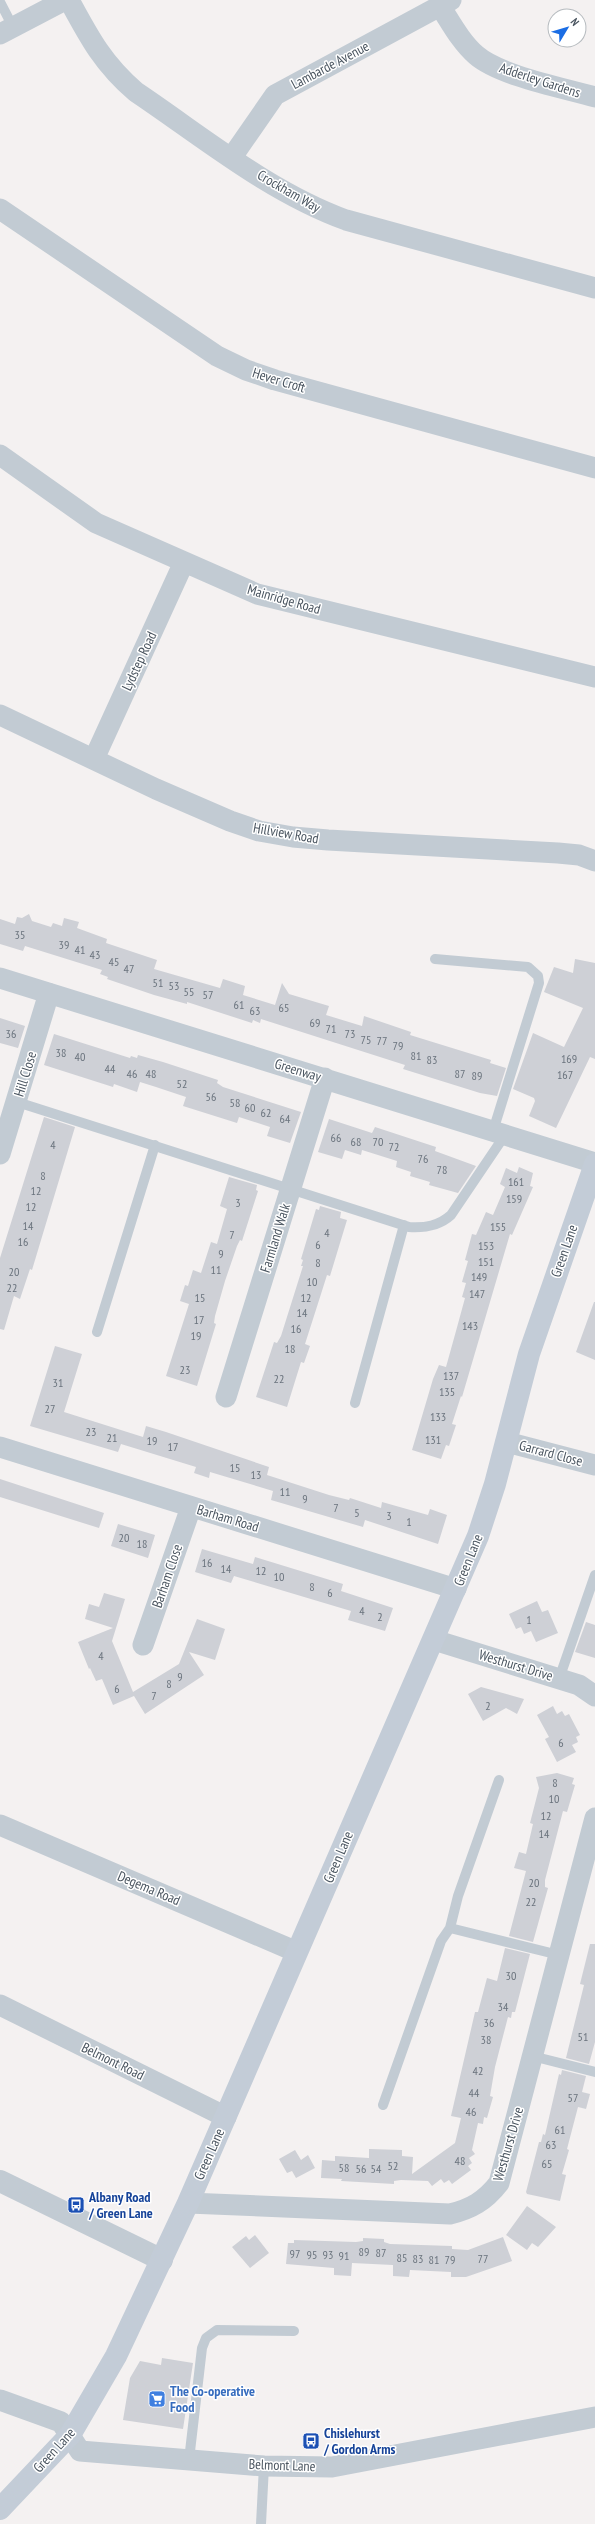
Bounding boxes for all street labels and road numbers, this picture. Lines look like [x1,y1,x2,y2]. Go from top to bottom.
street label: Lambarde Avenue [288,37,372,93]
street label: Adderley Gardens [497,58,583,102]
street label: Crockham Way [254,166,324,217]
street label: Hever Croft [250,363,308,397]
street label: Mainridge Road [245,580,323,618]
street label: Lydstep Road [117,629,161,693]
street label: Hillview Road [252,818,320,848]
street label: Hill Close [10,1049,40,1099]
street label: Greenway [273,1054,324,1086]
street label: Farmland Walk [256,1201,294,1275]
street label: Green Lane [547,1222,581,1280]
street label: Garrard Close [517,1436,585,1470]
street label: Barham Road [195,1500,261,1536]
street label: Green Lane [449,1531,487,1589]
street label: Barham Close [148,1542,186,1610]
street label: Westhurst Drive [477,1645,555,1685]
street label: Green Lane [319,1828,357,1886]
street label: Degema Road [115,1867,183,1909]
street label: Belmont Road [79,2038,147,2084]
street label: Westhurst Drive [489,2105,527,2183]
street label: Green Lane [190,2125,228,2183]
street label: Green Lane [29,2424,79,2476]
street label: Belmont Lane [248,2455,316,2475]

